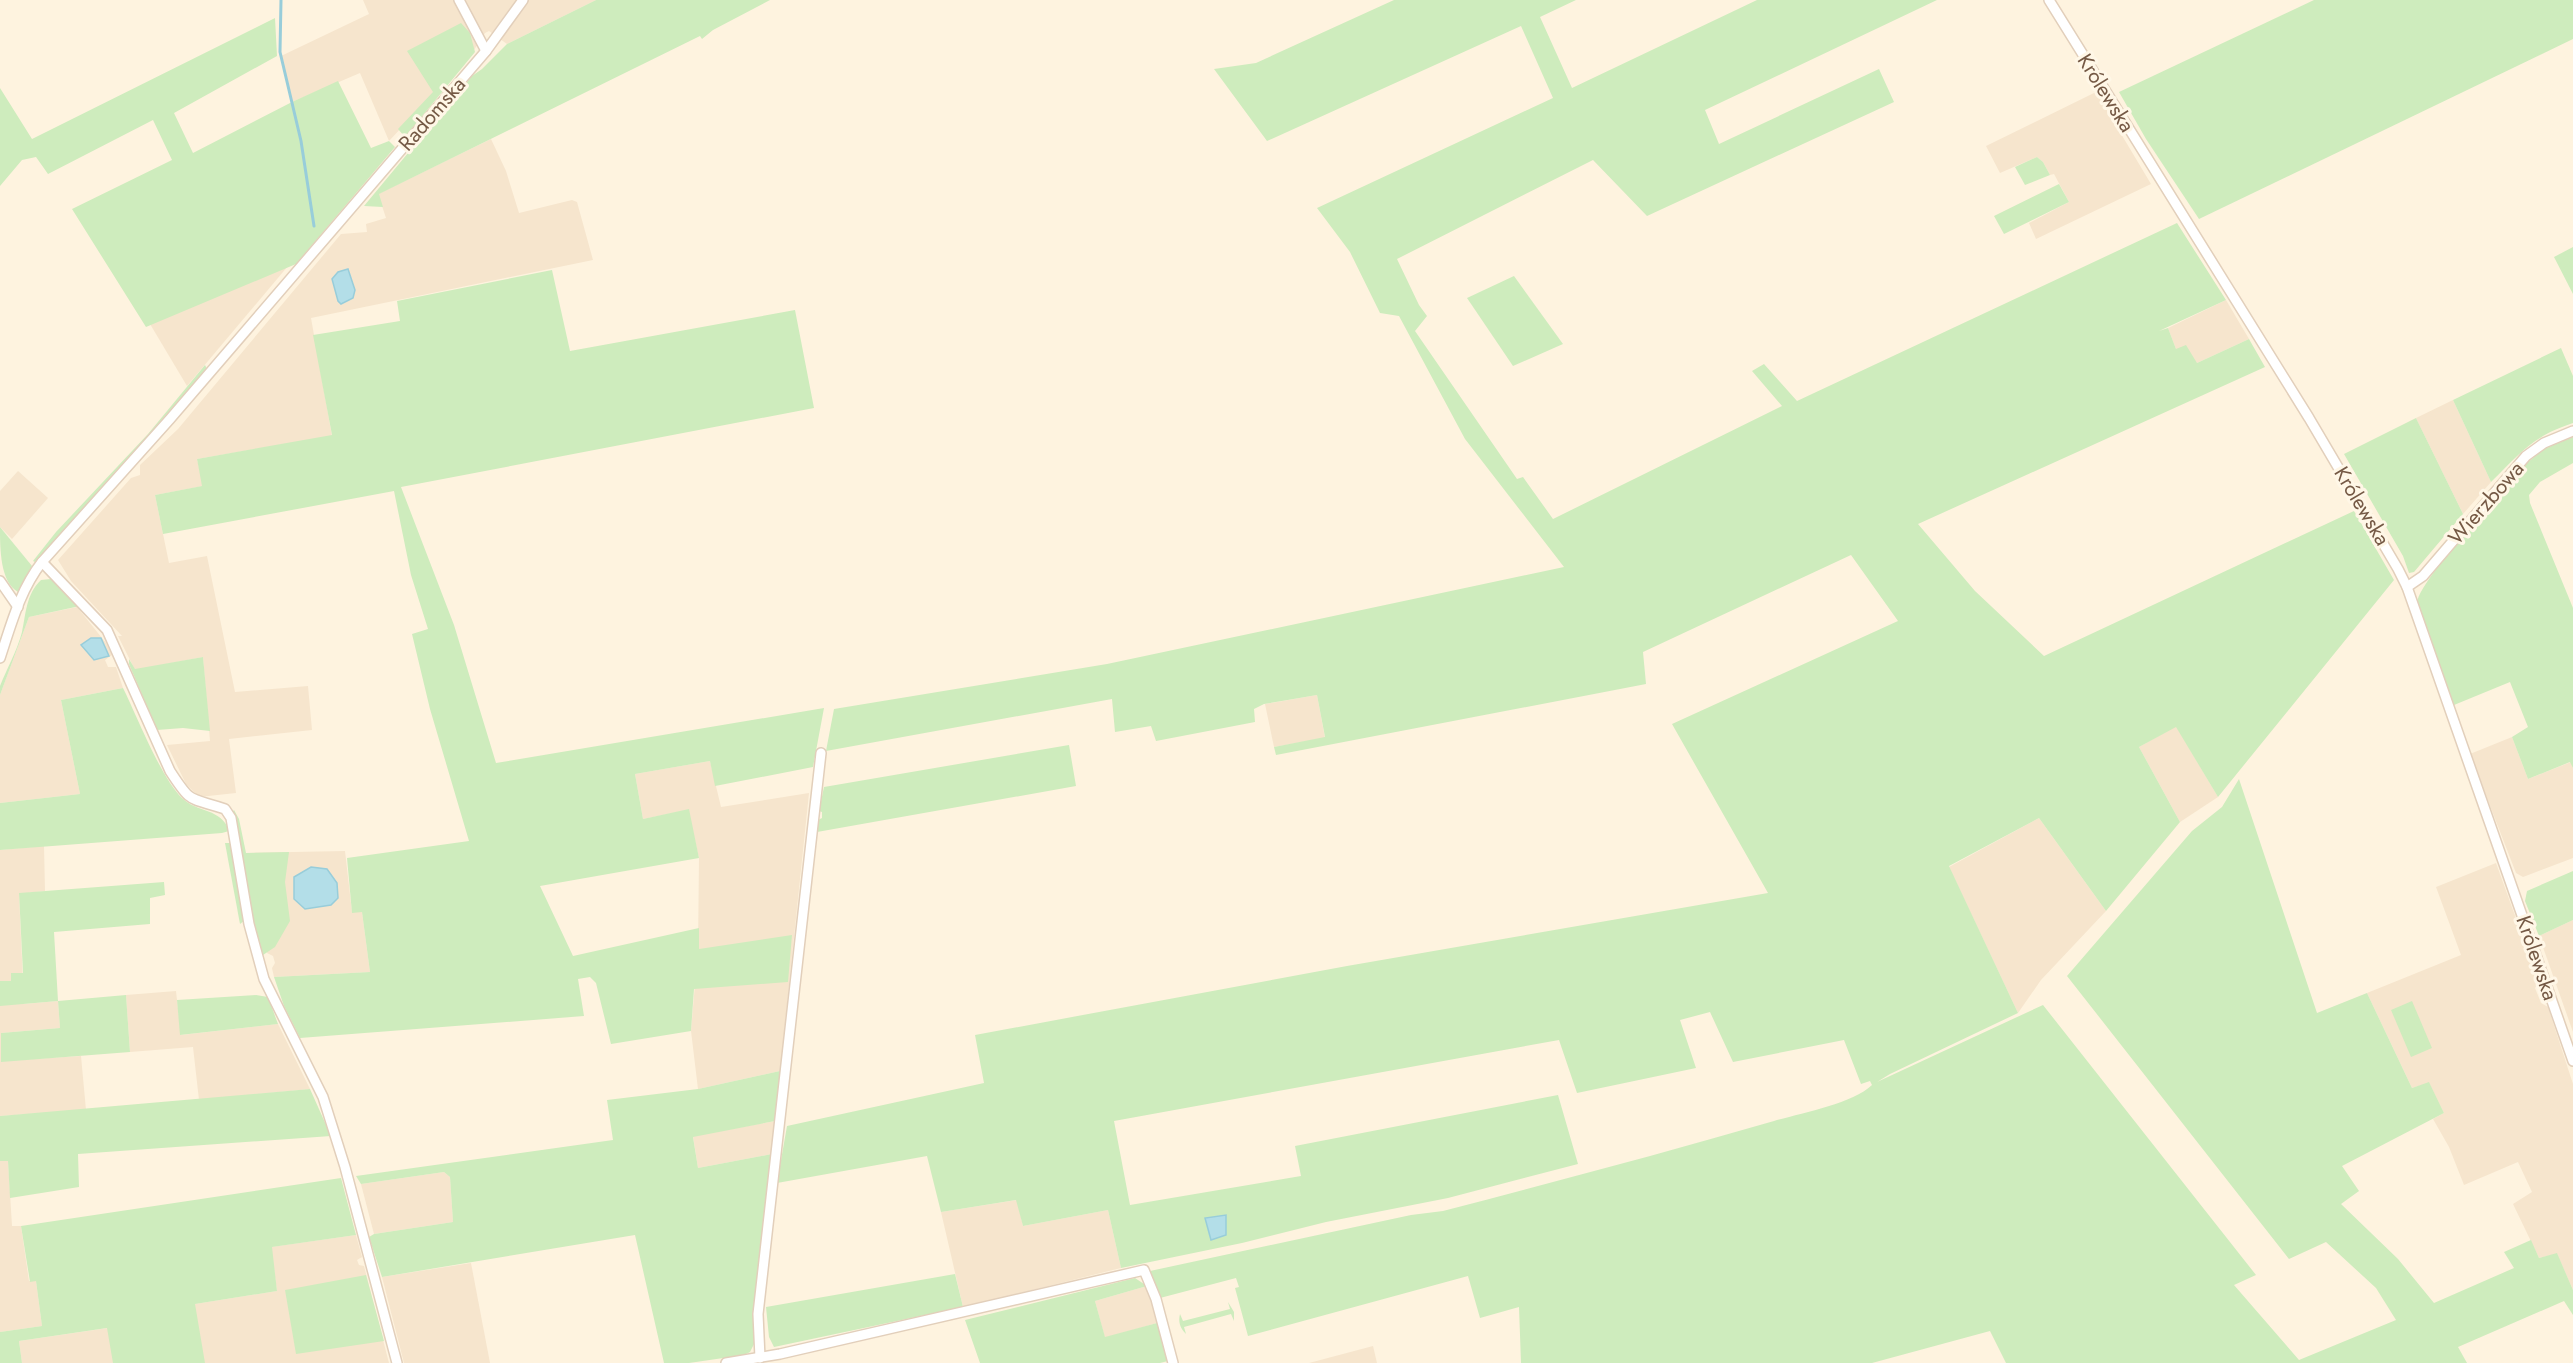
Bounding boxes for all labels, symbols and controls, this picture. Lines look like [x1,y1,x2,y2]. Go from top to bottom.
street label: Królewska [2070,48,2142,138]
street label: Radomska [391,70,473,158]
street label: Wierzbowa [2441,455,2531,551]
street label: Królewska [2327,461,2397,551]
street label: Królewska [2509,912,2565,1004]

